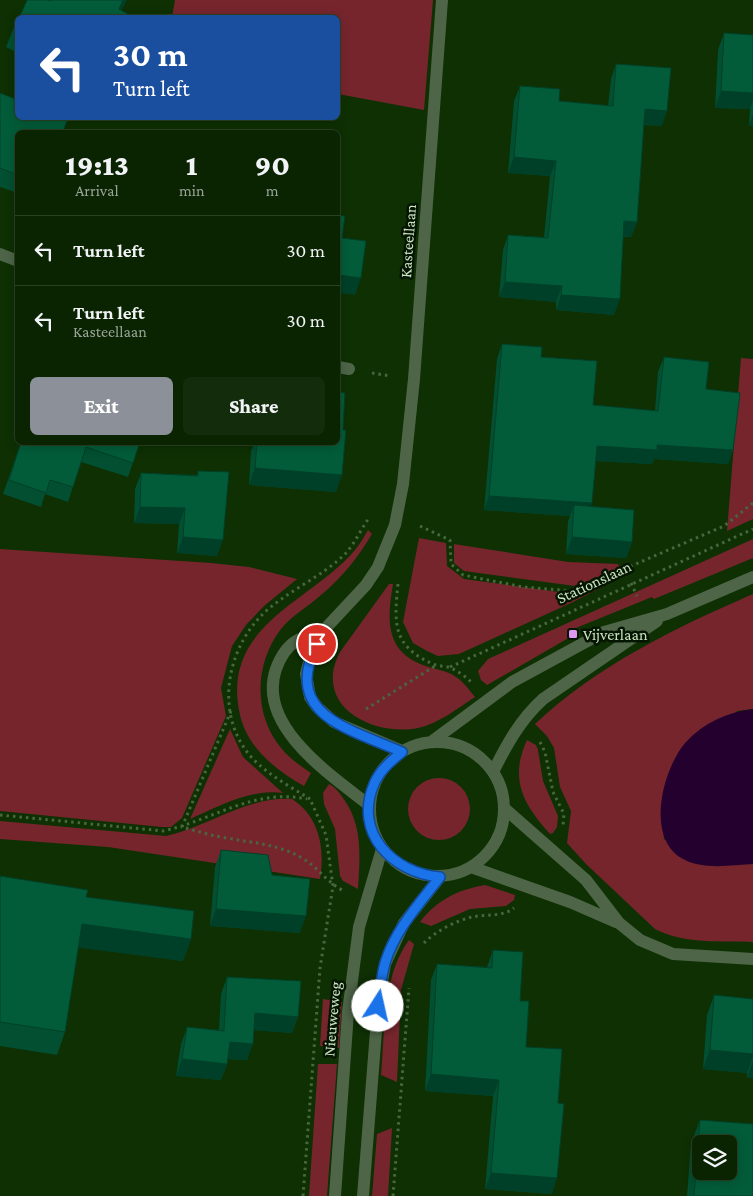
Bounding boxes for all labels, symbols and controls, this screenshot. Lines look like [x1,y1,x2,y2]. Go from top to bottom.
icon: left [30,35,95,100]
text: 30 m [113,35,188,74]
text: Turn left [113,76,190,101]
text: 19:13 [65,148,129,181]
text: 1 [186,148,198,181]
text: 90 [254,148,290,181]
text: Arrival [75,182,119,199]
text: min [179,182,205,199]
text: m [266,182,279,199]
street label: Kasteellaan [397,203,419,278]
icon: left [30,237,58,265]
text: Turn left [73,240,145,261]
text: 30 m [286,240,325,261]
text: Turn left [73,302,145,323]
icon: left [30,307,58,335]
text: 30 m [286,310,325,331]
text: Kasteellaan [73,323,147,340]
button: Exit [30,377,173,435]
button: Share [183,377,325,435]
street label: Stationslaan [554,557,634,607]
pin [296,623,338,665]
place label: Vijverlaan [583,626,648,644]
marker: Vijverlaan [567,628,579,640]
icon: arrive [303,630,331,658]
position arrow [351,979,403,1031]
street label: Nieuweweg [320,981,345,1057]
map controls [692,1135,737,1180]
button: layers [692,1135,737,1180]

